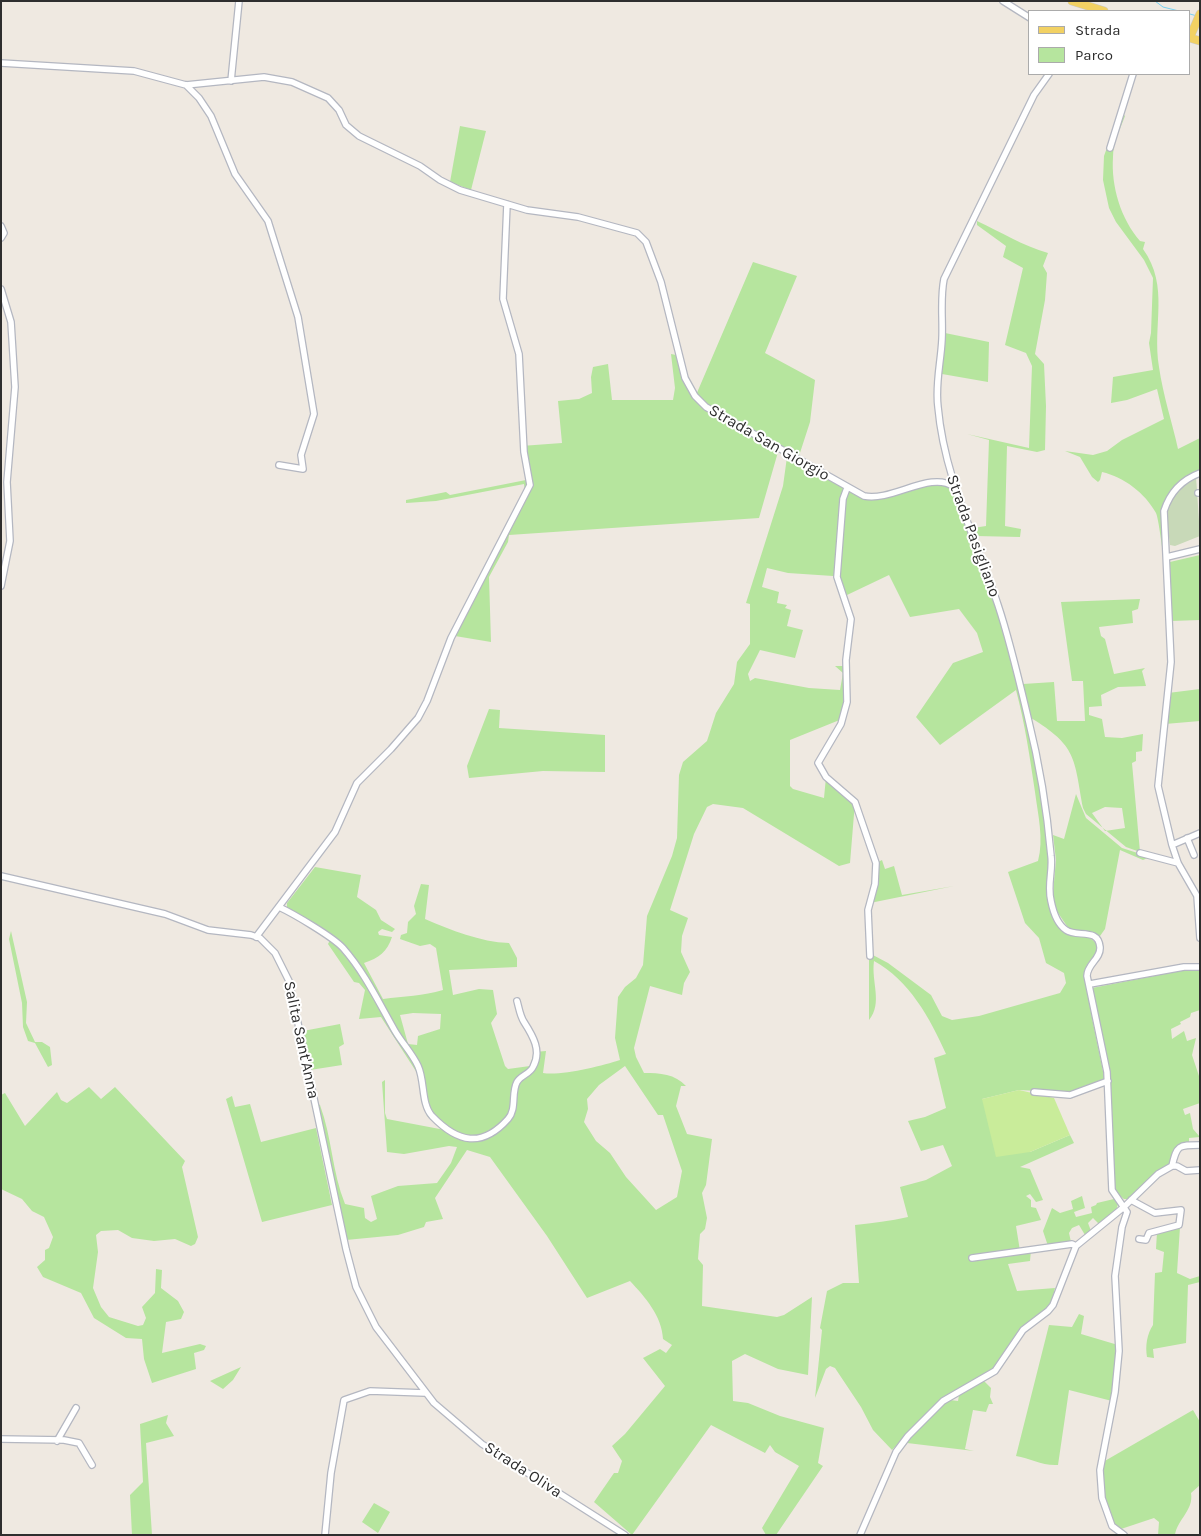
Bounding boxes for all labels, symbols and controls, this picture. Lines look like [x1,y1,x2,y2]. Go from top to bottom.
legend [1028,10,1191,75]
text: Strada [1075,21,1121,39]
text: Parco [1075,46,1113,64]
street label: Strada San Giorgio [705,401,833,485]
street label: Strada Pasigliano [942,472,1004,600]
street label: Salita Sant'Anna [279,979,323,1101]
street label: Strada Oliva [481,1438,565,1502]

